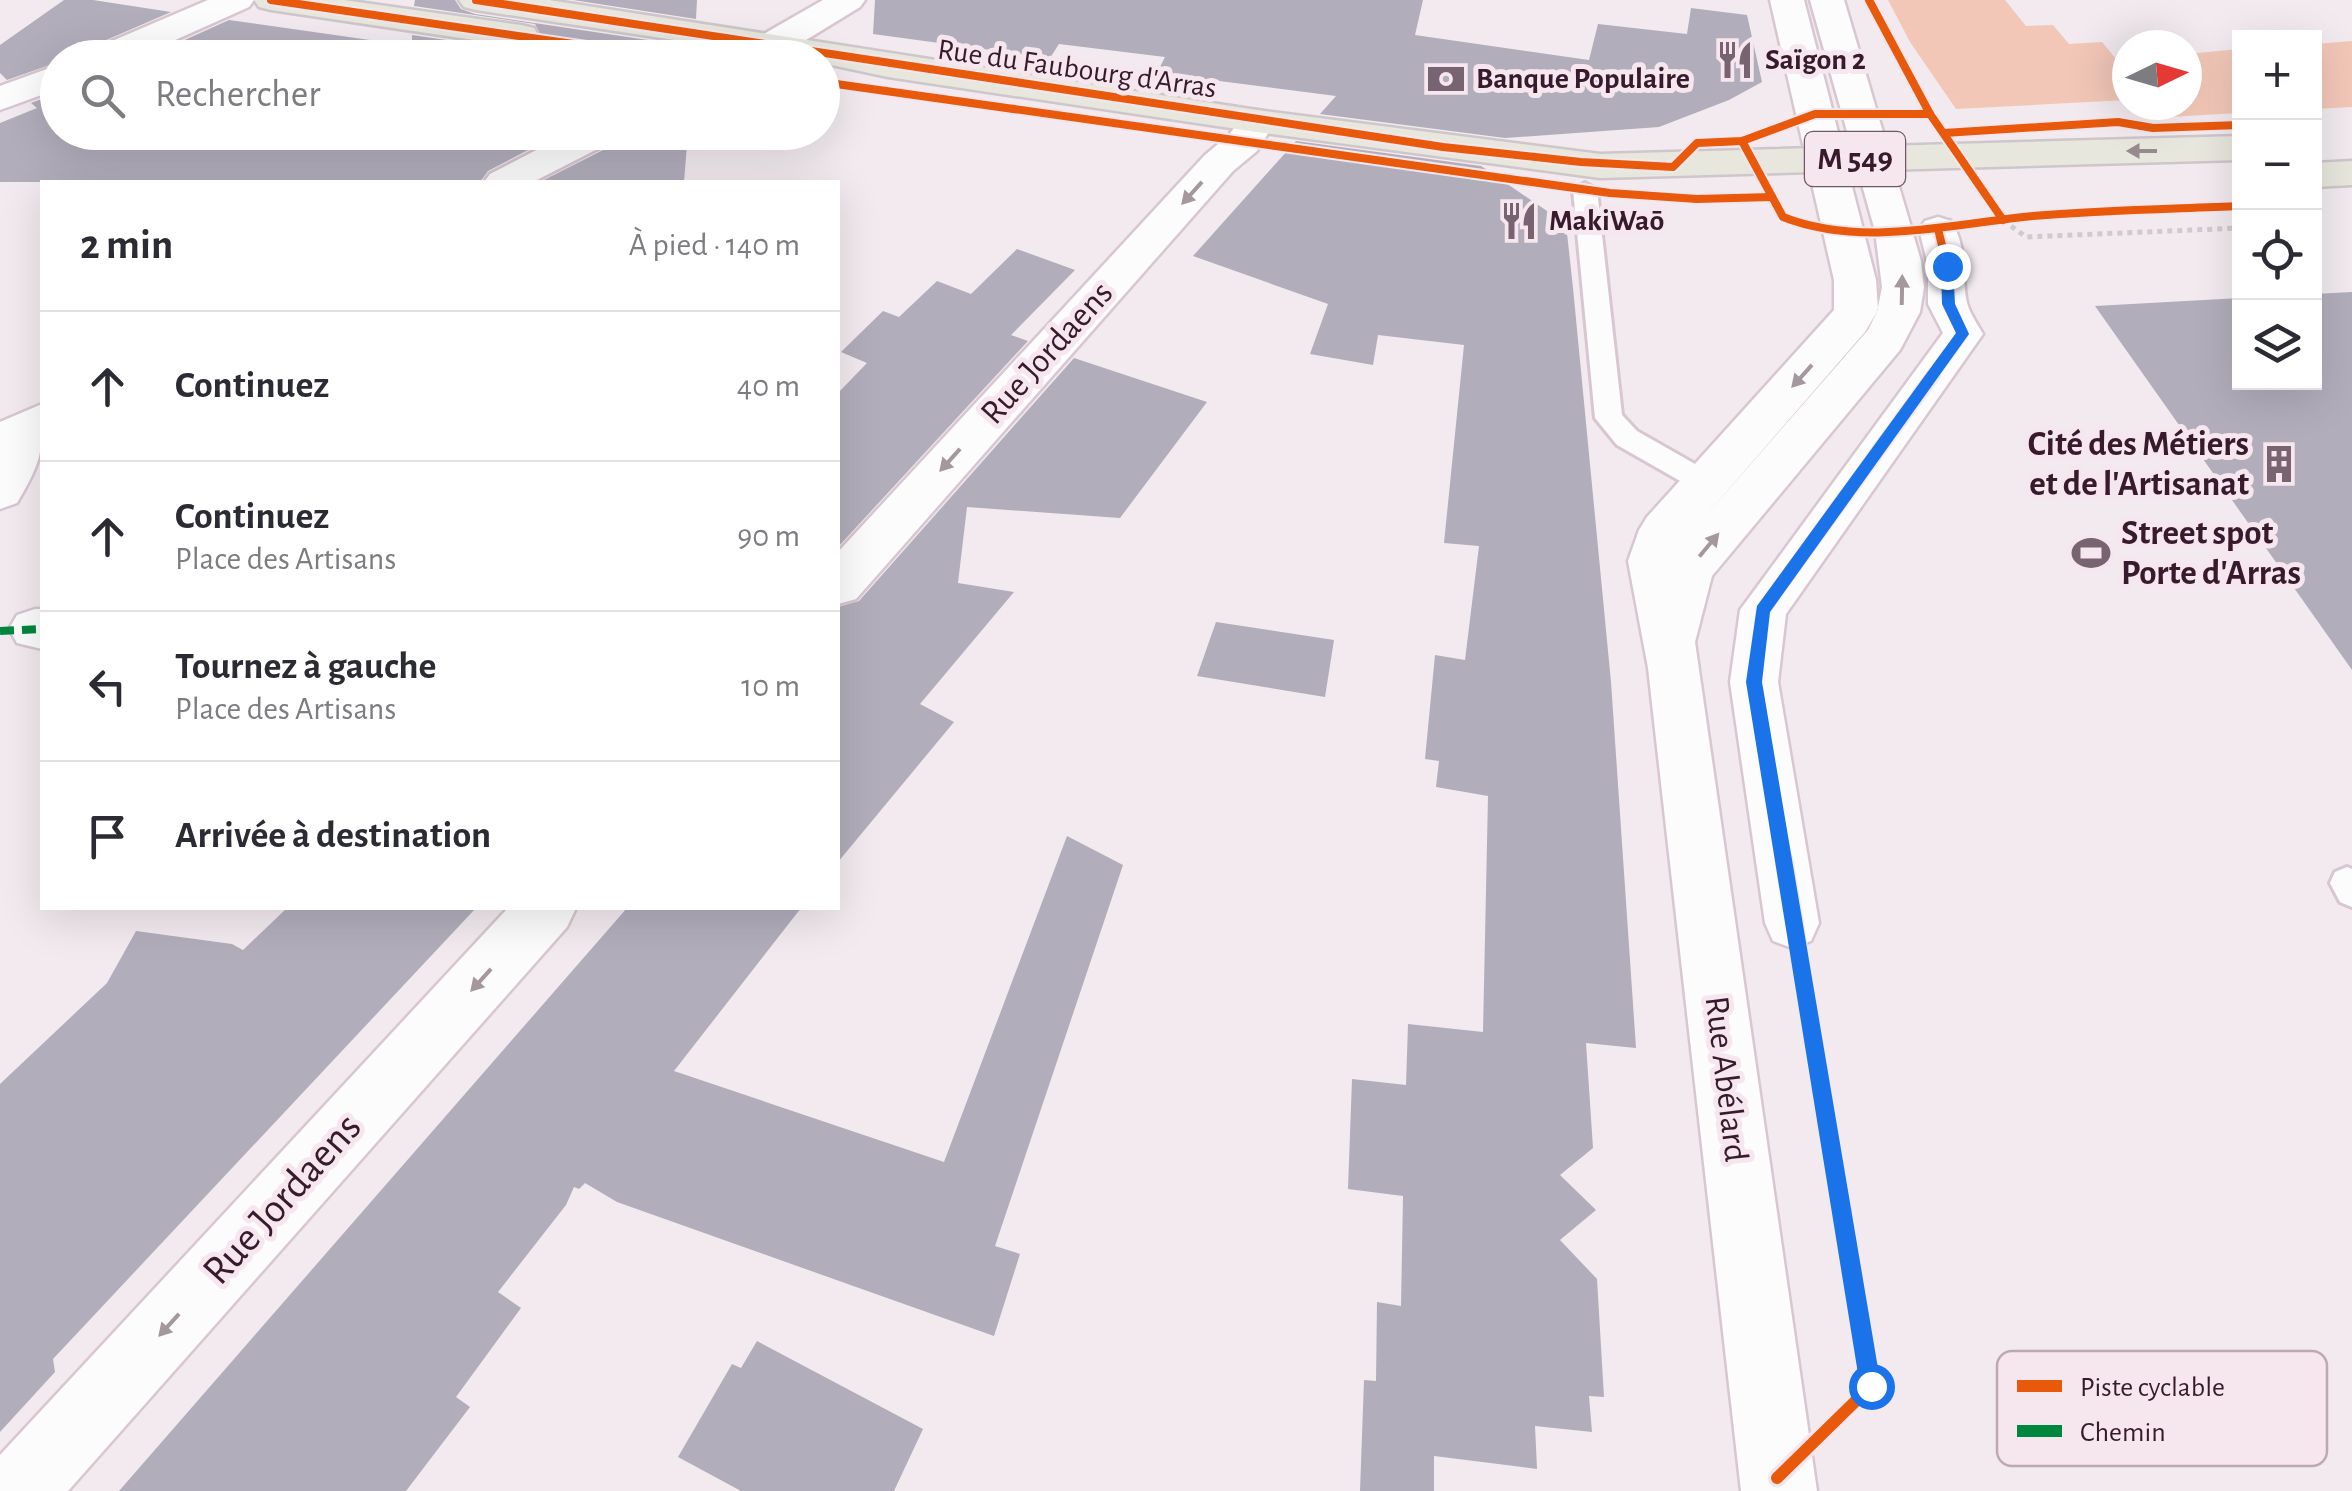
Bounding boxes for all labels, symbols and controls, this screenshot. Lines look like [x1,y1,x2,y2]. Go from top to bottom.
north arrow [2112,30,2202,120]
map controls [2232,30,2322,390]
button: + [2232,30,2322,120]
street label: Rue du Faubourg d'Arras [936,35,1218,103]
restaurant icon: Saïgon 2 [1714,39,1756,81]
search box [40,40,840,150]
place label: Saïgon 2 [1765,45,1866,75]
bank icon: Banque Populaire [1425,58,1467,100]
place label: Banque Populaire [1476,64,1690,94]
icon: search [75,68,130,123]
text: Rechercher [155,76,321,114]
button: − [2232,120,2322,210]
road number: M 549 [1805,132,1905,186]
one-way arrow [2126,143,2158,159]
one-way arrow [1181,181,1204,205]
restaurant icon: MakiWaō [1498,200,1540,242]
place label: MakiWaō [1549,206,1664,236]
button: locate [2232,210,2322,300]
text: 2 min [80,224,173,266]
text: À pied · 140 m [629,229,800,261]
route end [1925,244,1971,290]
one-way arrow [1895,273,1911,305]
street label: Rue Jordaens [974,275,1120,431]
button: layers [2232,300,2322,390]
icon: ahead [80,359,135,414]
one-way arrow [1791,363,1813,388]
text: Continuez [175,367,329,405]
text: 40 m [737,370,800,402]
place label: Cité des Métiers et de l'Artisanat [2028,427,2249,502]
building icon: Cité des Métiers et de l'Artisanat [2258,443,2300,485]
one-way arrow [940,447,962,472]
text: Continuez [175,498,329,536]
icon: ahead [80,509,135,564]
place label: Street spot Porte d'Arras [2121,516,2301,591]
text: 90 m [737,520,800,552]
sports icon: Street spot Porte d'Arras [2070,532,2112,574]
one-way arrow [1698,533,1720,558]
text: Place des Artisans [175,543,396,575]
text: Tournez à gauche [175,648,437,686]
icon: left [80,659,135,714]
text: 10 m [741,670,800,702]
text: Place des Artisans [175,693,396,725]
icon: arrive [80,809,135,864]
text: Arrivée à destination [175,817,491,855]
one-way arrow [470,967,492,992]
street label: Rue Abélard [1698,994,1754,1164]
street label: Rue Jordaens [195,1106,369,1292]
one-way arrow [158,1312,180,1337]
legend [1997,1351,2327,1466]
route start [1849,1364,1895,1410]
text: Piste cyclable [2080,1374,2225,1402]
text: Chemin [2080,1419,2166,1447]

